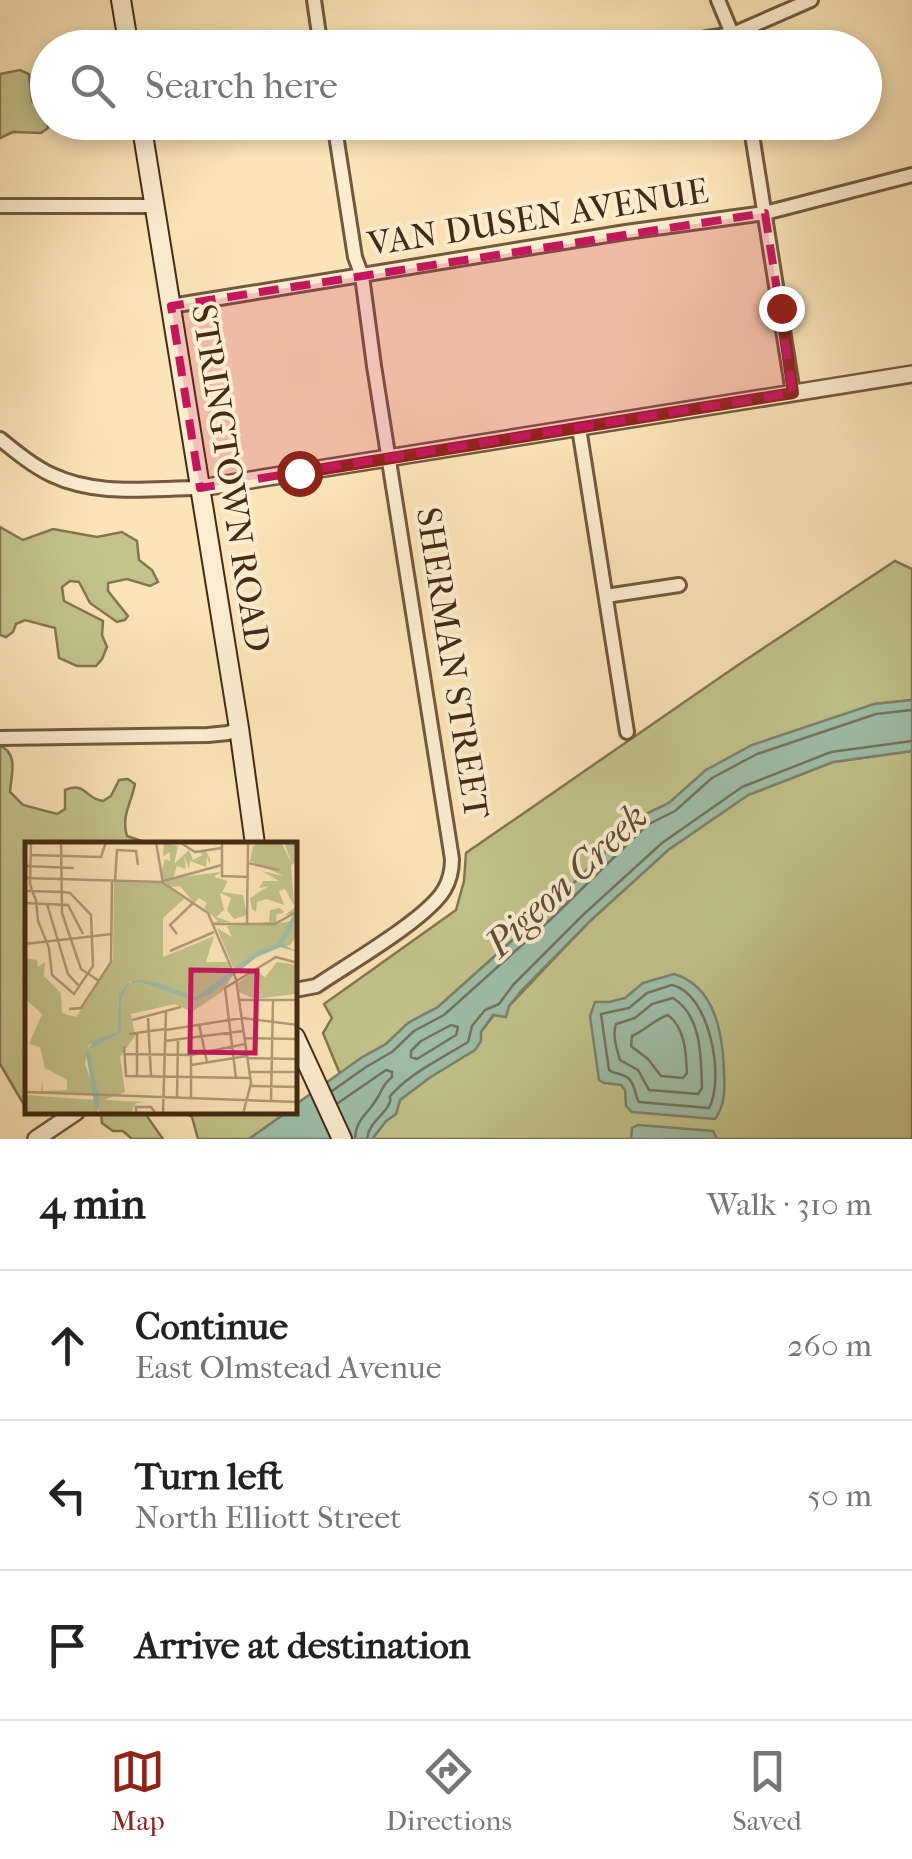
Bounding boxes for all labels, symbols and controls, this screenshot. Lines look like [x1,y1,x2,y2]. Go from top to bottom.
search box [30,30,882,140]
icon: search [65,58,120,113]
text: Search here [145,63,338,108]
street label: VAN DUSEN AVENUE [364,170,711,265]
route end [759,286,805,332]
street label: STRINGTOWN ROAD [183,301,278,655]
route start [277,451,323,497]
street label: SHERMAN STREET [408,504,497,822]
water label: Pigeon Creek [475,794,656,968]
inset map [25,842,298,1114]
text: 4 min [40,1180,146,1229]
text: Walk · 310 m [707,1186,872,1223]
text: Continue [135,1304,288,1349]
icon: ahead [40,1318,95,1373]
text: 260 m [787,1327,872,1364]
text: East Olmstead Avenue [135,1349,442,1386]
text: Turn left [135,1454,283,1499]
icon: left [40,1468,95,1523]
text: 50 m [807,1477,872,1514]
text: North Elliott Street [135,1499,401,1536]
icon: arrive [40,1618,95,1673]
text: Arrive at destination [135,1623,471,1668]
tab: Map [110,1744,165,1837]
tab: Directions [386,1744,512,1837]
tab: Saved [732,1744,802,1837]

